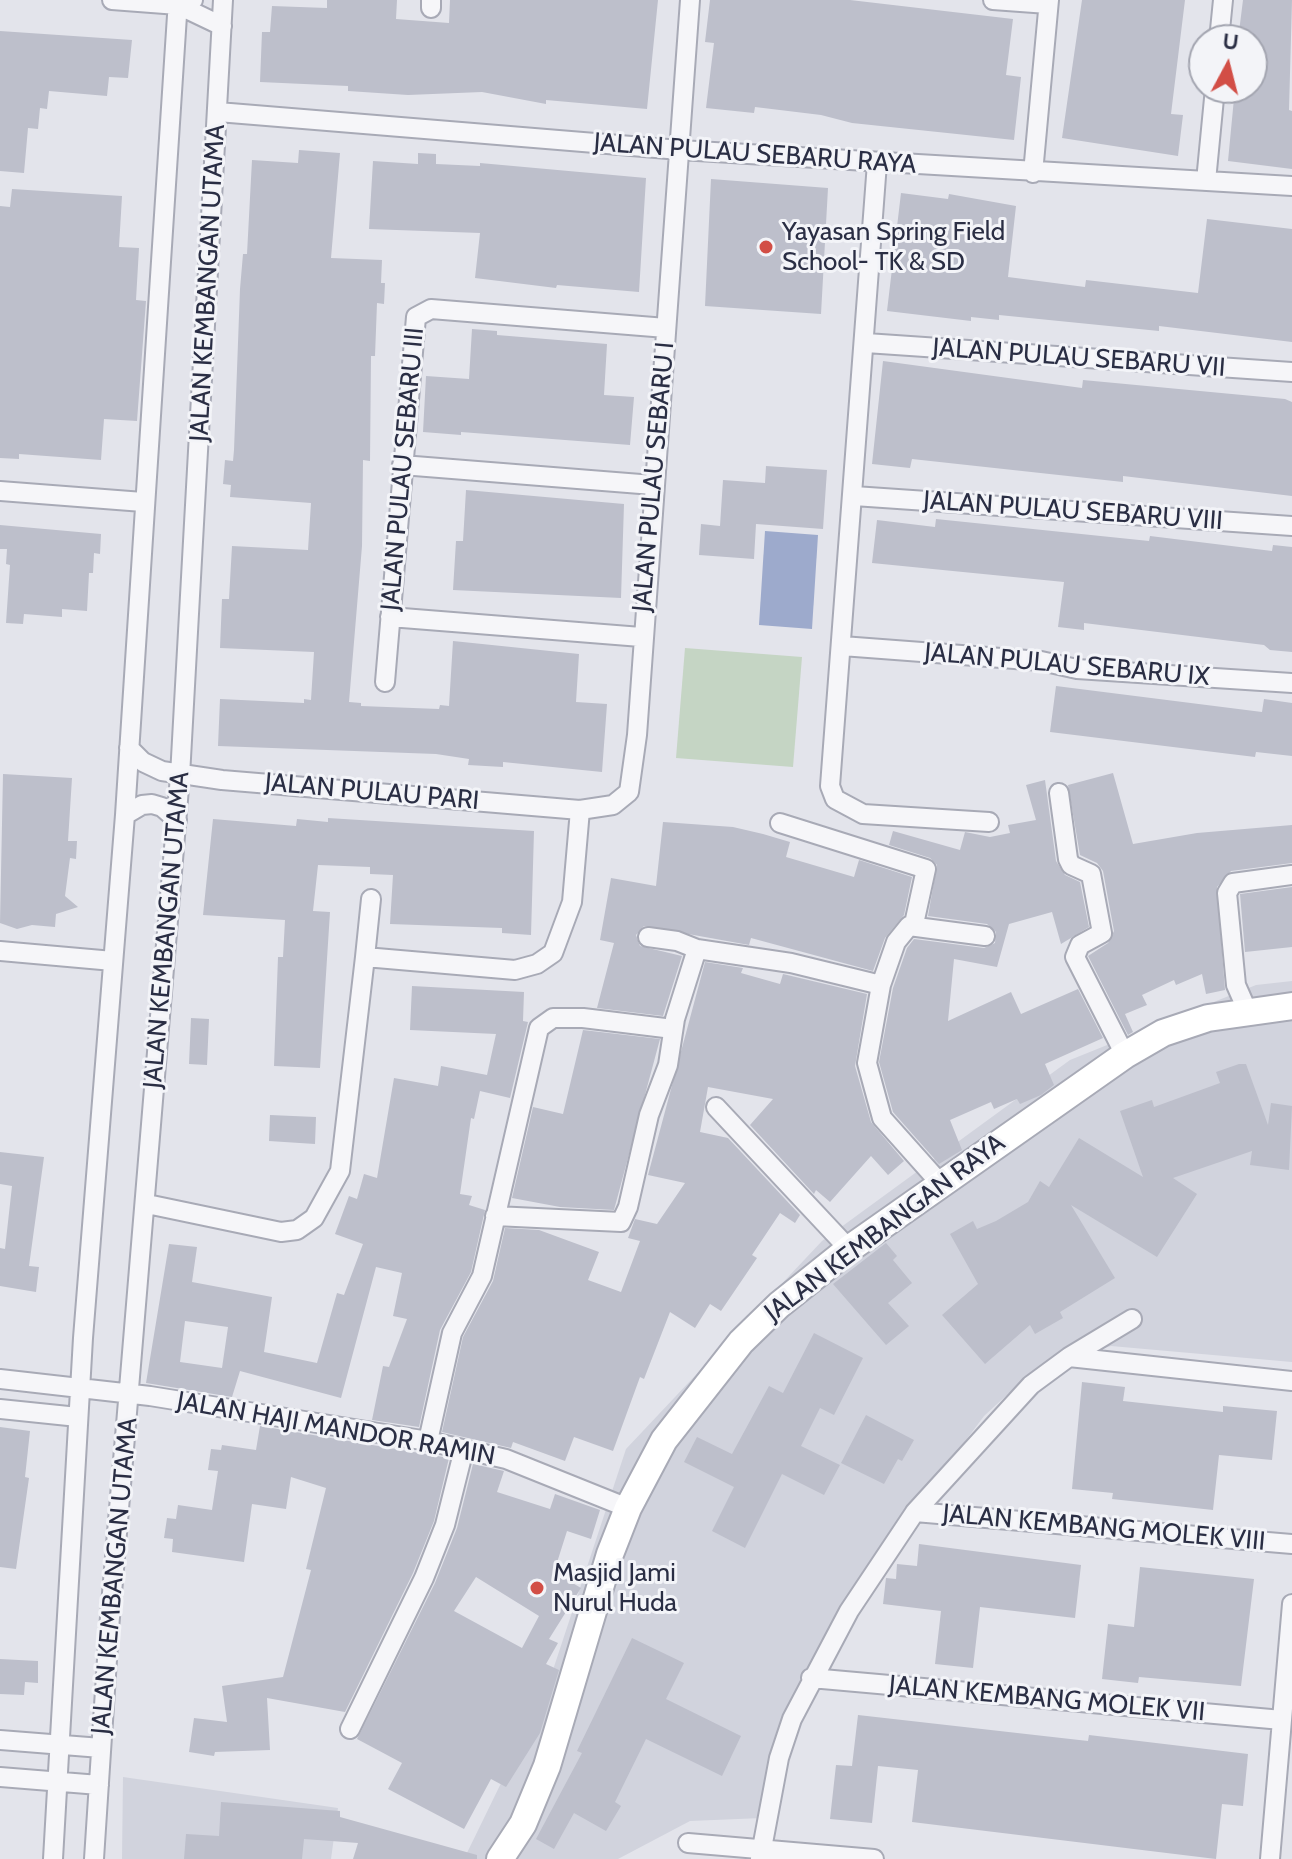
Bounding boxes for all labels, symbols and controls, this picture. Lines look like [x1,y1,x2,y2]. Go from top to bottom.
north arrow [1188,24,1268,104]
text: U [1221,27,1240,56]
street label: JALAN KEMBANGAN UTAMA [184,123,232,443]
street label: JALAN PULAU SEBARU RAYA [593,127,917,181]
place label: Yayasan Spring Field School- TK & SD [782,216,1005,278]
marker: Yayasan Spring Field School- TK & SD [757,238,775,256]
street label: JALAN PULAU SEBARU III [375,326,431,612]
street label: JALAN PULAU SEBARU VII [932,332,1226,384]
street label: JALAN PULAU SEBARU I [627,341,681,613]
street label: JALAN PULAU SEBARU VIII [922,485,1224,537]
street label: JALAN PULAU SEBARU IX [923,637,1211,693]
street label: JALAN PULAU PARI [264,767,480,817]
street label: JALAN KEMBANGAN UTAMA [138,770,196,1090]
street label: JALAN KEMBANGAN RAYA [759,1128,1011,1328]
street label: JALAN HAJI MANDOR RAMIN [174,1386,498,1472]
street label: JALAN KEMBANGAN UTAMA [86,1416,144,1736]
street label: JALAN KEMBANG MOLEK VIII [941,1498,1267,1558]
place label: Masjid Jami Nurul Huda [553,1557,677,1618]
marker: Masjid Jami Nurul Huda [528,1579,546,1597]
street label: JALAN KEMBANG MOLEK VII [888,1670,1206,1728]

